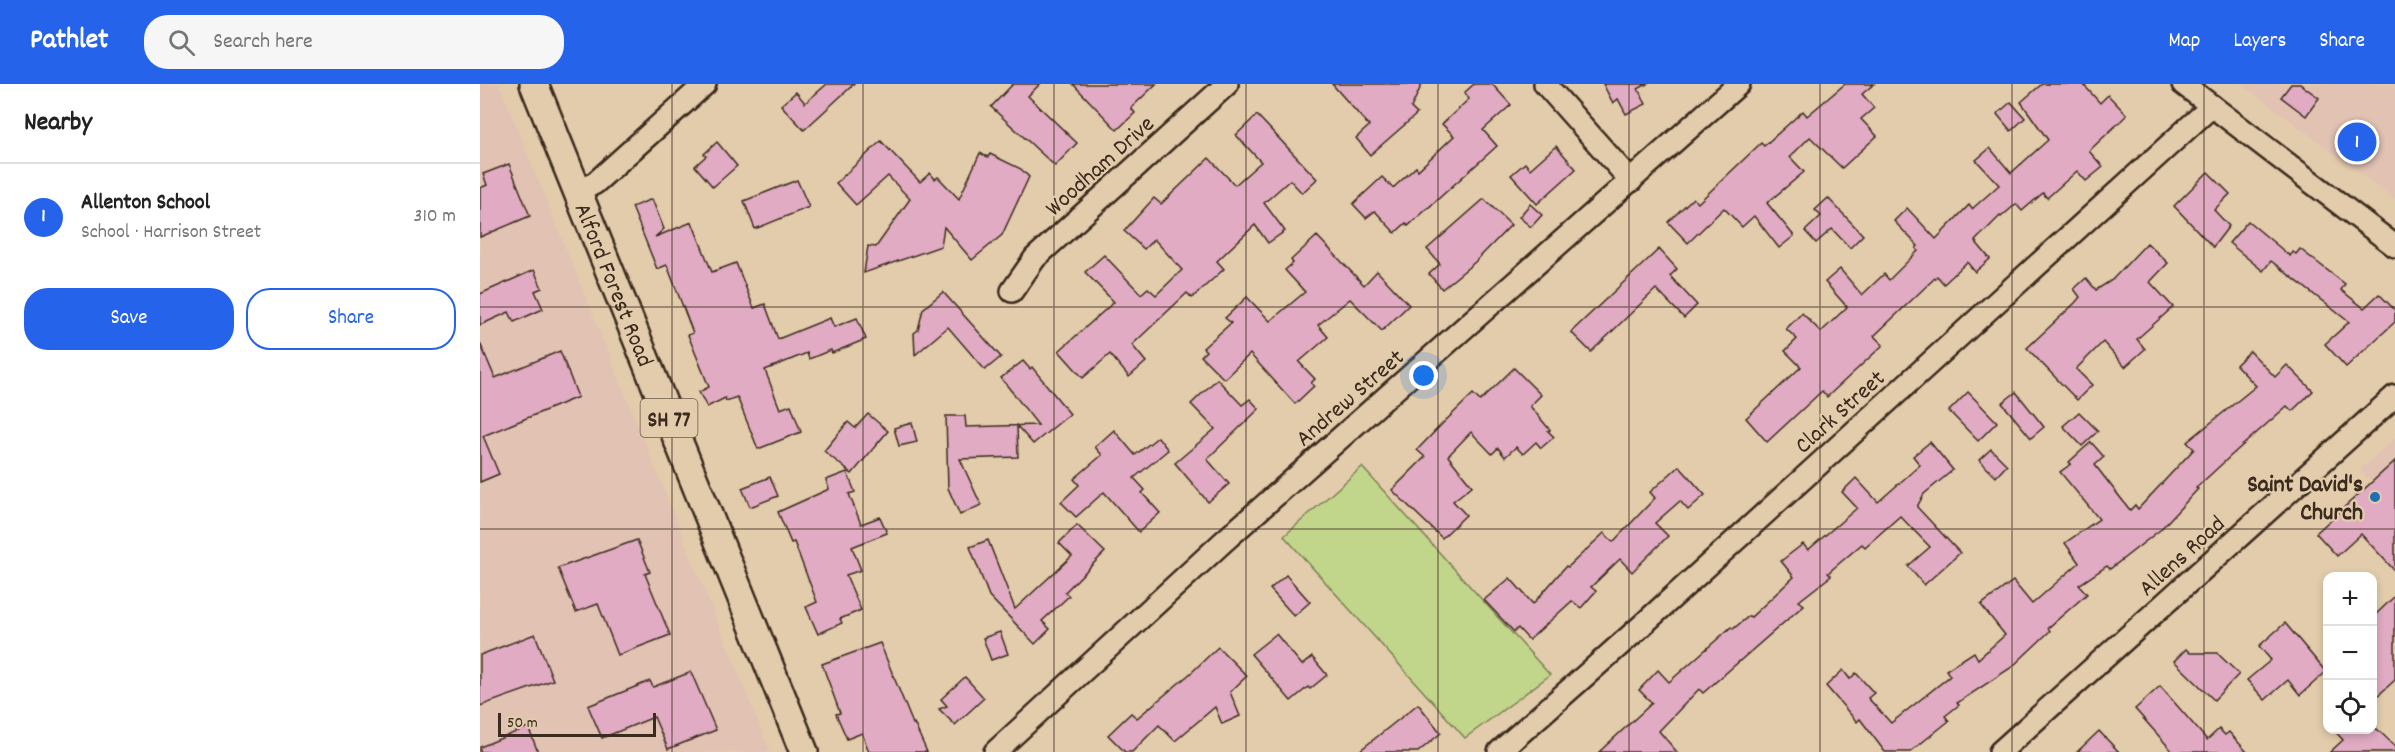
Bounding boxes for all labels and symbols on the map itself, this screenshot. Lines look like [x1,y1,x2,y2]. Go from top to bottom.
street label: Woodham Drive [1039,109,1163,226]
pin: 1 [2338,120,2376,164]
street label: Alford Forest Road [564,198,661,372]
street label: Andrew Street [1289,342,1413,456]
your location [1409,361,1438,390]
street label: Clark Street [1788,363,1894,463]
road number: SH 77 [640,399,698,437]
place label: Saint David's Church [2247,469,2363,531]
marker: Saint David's Church [2368,490,2382,504]
street label: Allens Road [2132,509,2234,606]
scale bar [498,710,656,738]

